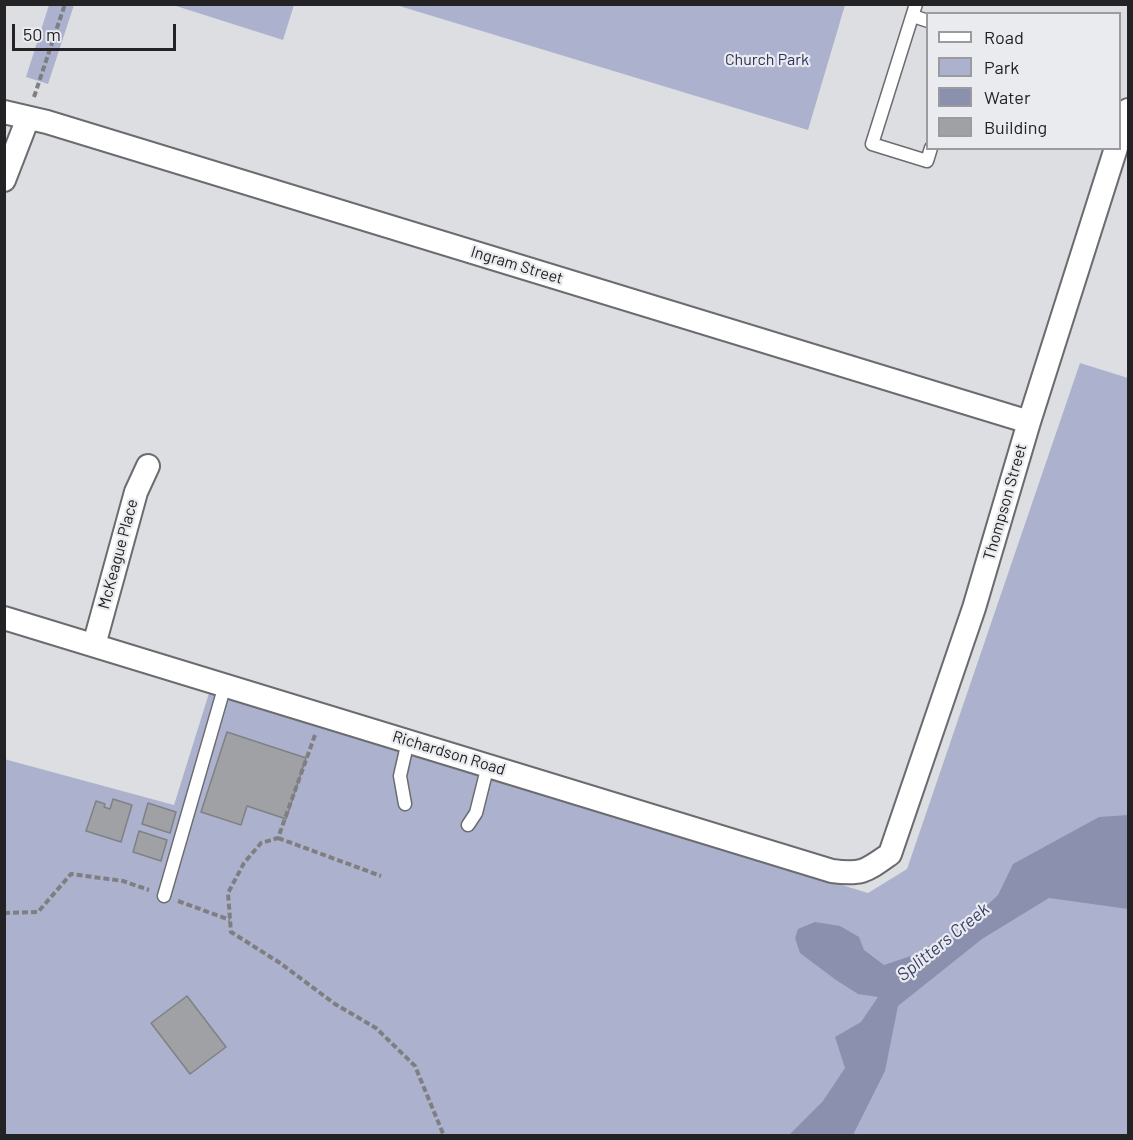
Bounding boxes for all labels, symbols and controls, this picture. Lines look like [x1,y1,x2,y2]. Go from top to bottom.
scale bar [15,12,178,50]
legend [926,12,1121,150]
text: 50 m [23,23,61,45]
text: Road [984,26,1024,48]
park label: Church Park [725,50,809,70]
text: Park [984,56,1019,78]
text: Water [984,86,1031,108]
text: Building [984,116,1047,138]
street label: Ingram Street [469,242,565,288]
street label: Thompson Street [979,442,1031,562]
street label: McKeague Place [94,497,142,611]
street label: Richardson Road [390,727,508,779]
water label: Splitters Creek [892,898,994,986]

